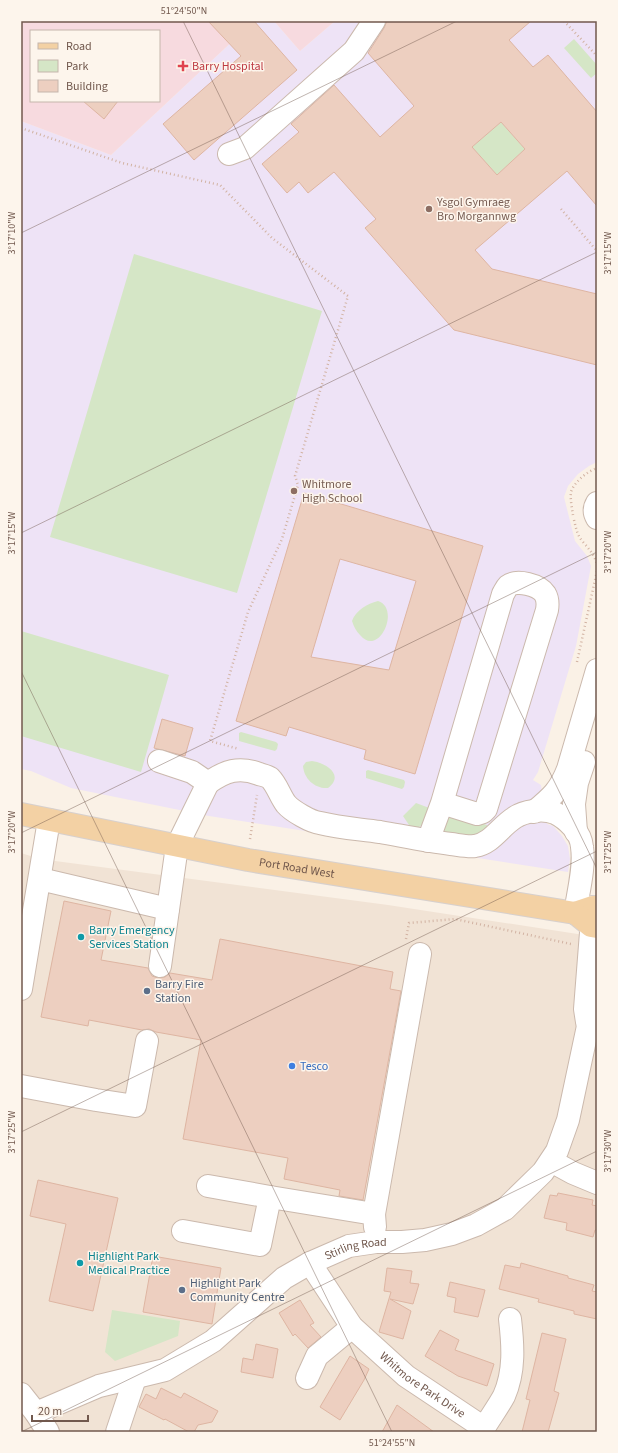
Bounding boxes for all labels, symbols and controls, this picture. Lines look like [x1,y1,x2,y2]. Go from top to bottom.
text: 51°24'50"N [161,4,207,18]
legend [30,30,160,102]
text: Road [66,38,92,55]
text: Park [66,58,88,75]
place label: Barry Hospital [192,58,264,75]
marker: Barry Hospital [177,60,189,72]
text: Building [66,78,108,95]
place label: Ysgol Gymraeg Bro Morgannwg [436,194,516,225]
marker: Ysgol Gymraeg Bro Morgannwg [424,204,434,214]
text: 3°17'10"W [5,211,19,254]
text: 3°17'15"W [601,231,615,274]
place label: Whitmore High School [302,476,362,507]
marker: Whitmore High School [289,486,299,496]
text: 3°17'15"W [5,511,19,554]
text: 3°17'20"W [601,530,615,573]
text: 3°17'20"W [5,810,19,853]
text: 3°17'25"W [601,830,615,873]
street label: Port Road West [258,853,336,882]
place label: Barry Emergency Services Station [89,922,175,953]
marker: Barry Emergency Services Station [76,932,86,942]
place label: Barry Fire Station [155,976,204,1007]
marker: Barry Fire Station [142,986,152,996]
place label: Tesco [300,1058,328,1075]
marker: Tesco [287,1061,297,1071]
text: 3°17'25"W [5,1110,19,1153]
text: 3°17'30"W [601,1129,615,1172]
street label: Stirling Road [322,1234,387,1264]
place label: Highlight Park Medical Practice [88,1248,169,1279]
marker: Highlight Park Medical Practice [75,1258,85,1268]
place label: Highlight Park Community Centre [190,1275,285,1306]
marker: Highlight Park Community Centre [177,1285,187,1295]
street label: Whitmore Park Drive [376,1348,469,1422]
scale bar [32,1397,88,1423]
text: 20 m [38,1403,62,1420]
text: 51°24'55"N [369,1436,415,1450]

